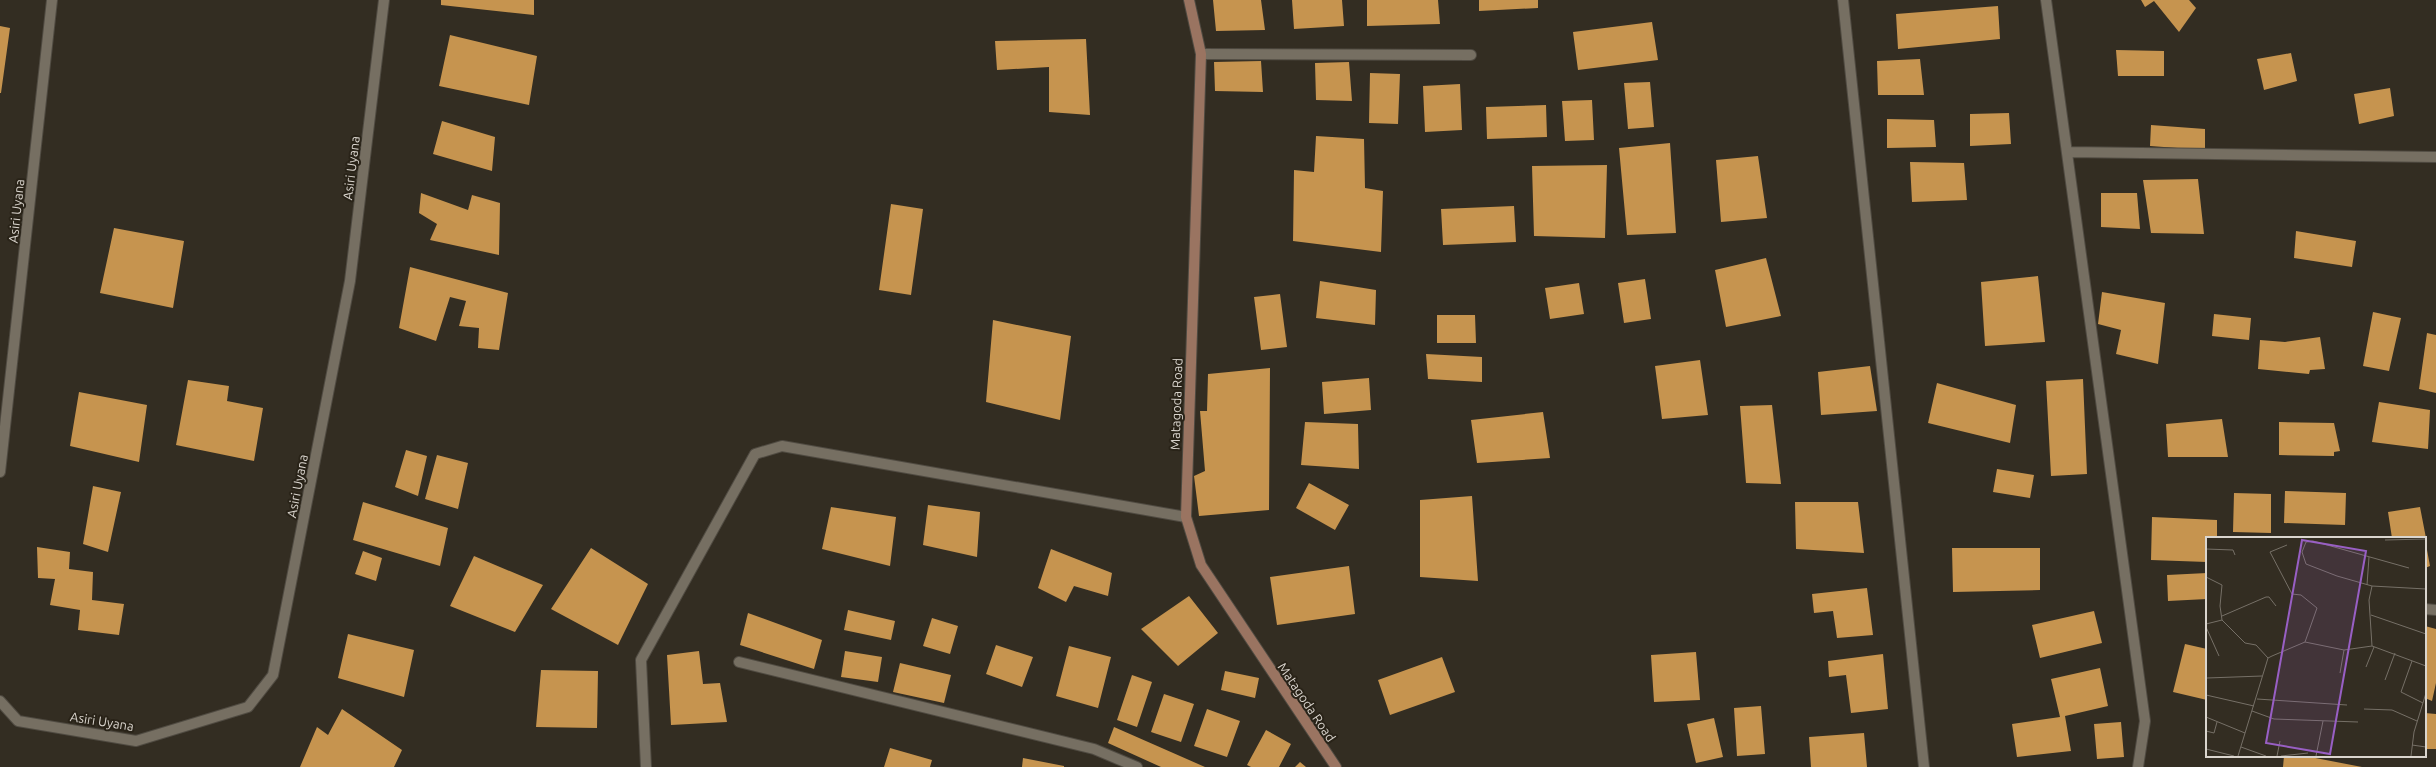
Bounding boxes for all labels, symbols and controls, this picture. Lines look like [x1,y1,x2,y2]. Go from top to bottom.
street label: Asiri Uyana [340,135,362,201]
street label: Asiri Uyana [6,178,26,244]
street label: Matagoda Road [1167,358,1185,450]
street label: Asiri Uyana [284,453,310,519]
inset map [2206,537,2426,757]
street label: Matagoda Road [1275,660,1339,744]
street label: Asiri Uyana [69,709,135,733]

